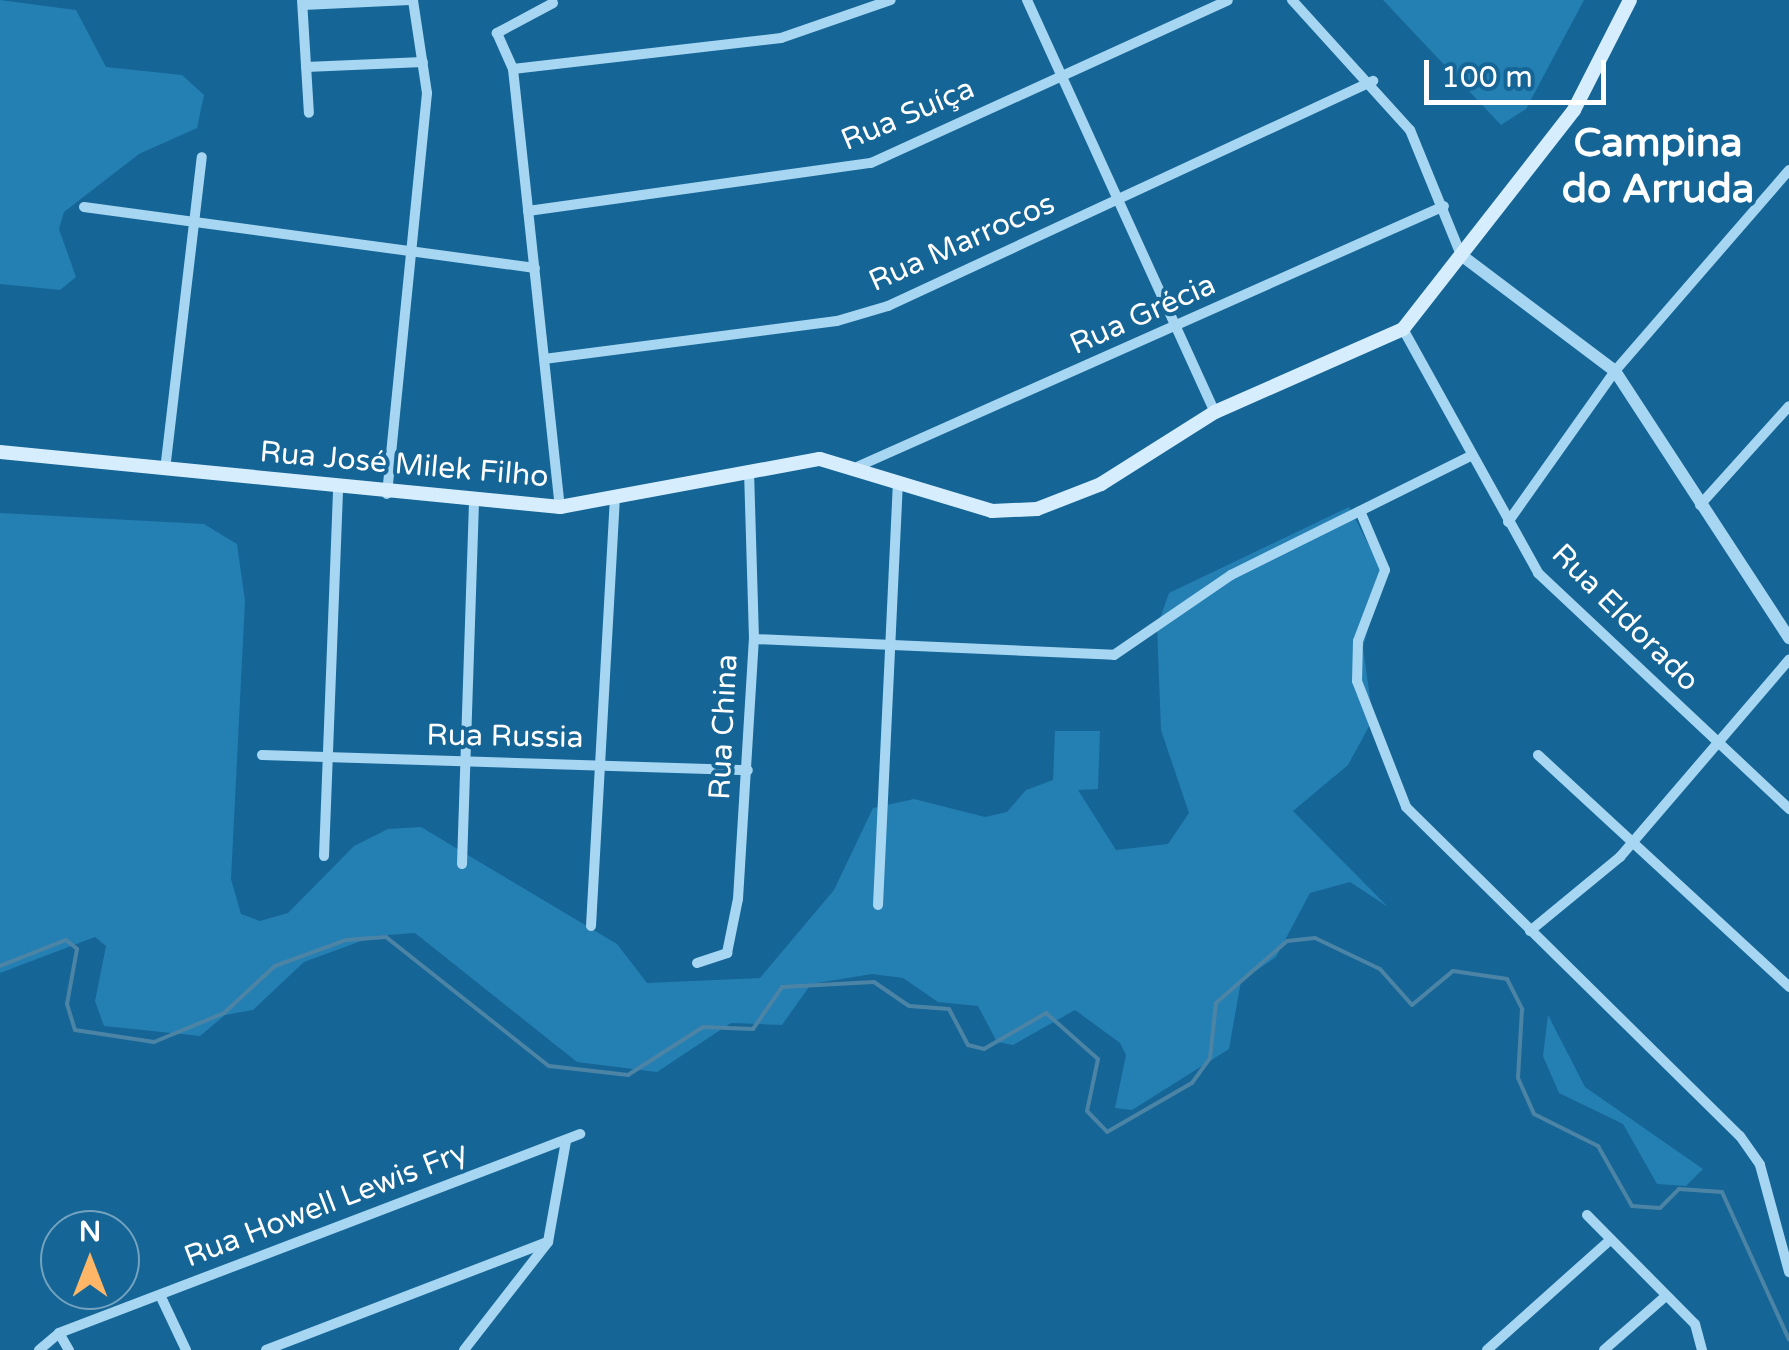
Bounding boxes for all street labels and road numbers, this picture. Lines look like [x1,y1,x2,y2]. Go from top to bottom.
street label: Rua Suíça [836,71,980,159]
street label: Rua Marrocos [864,186,1060,300]
street label: Rua Grécia [1065,267,1221,363]
street label: Rua José Milek Filho [258,434,550,496]
street label: Rua Eldorado [1544,537,1706,699]
street label: Rua China [702,653,746,801]
street label: Rua Russia [426,718,584,756]
street label: Rua Howell Lewis Fry [179,1134,473,1276]

